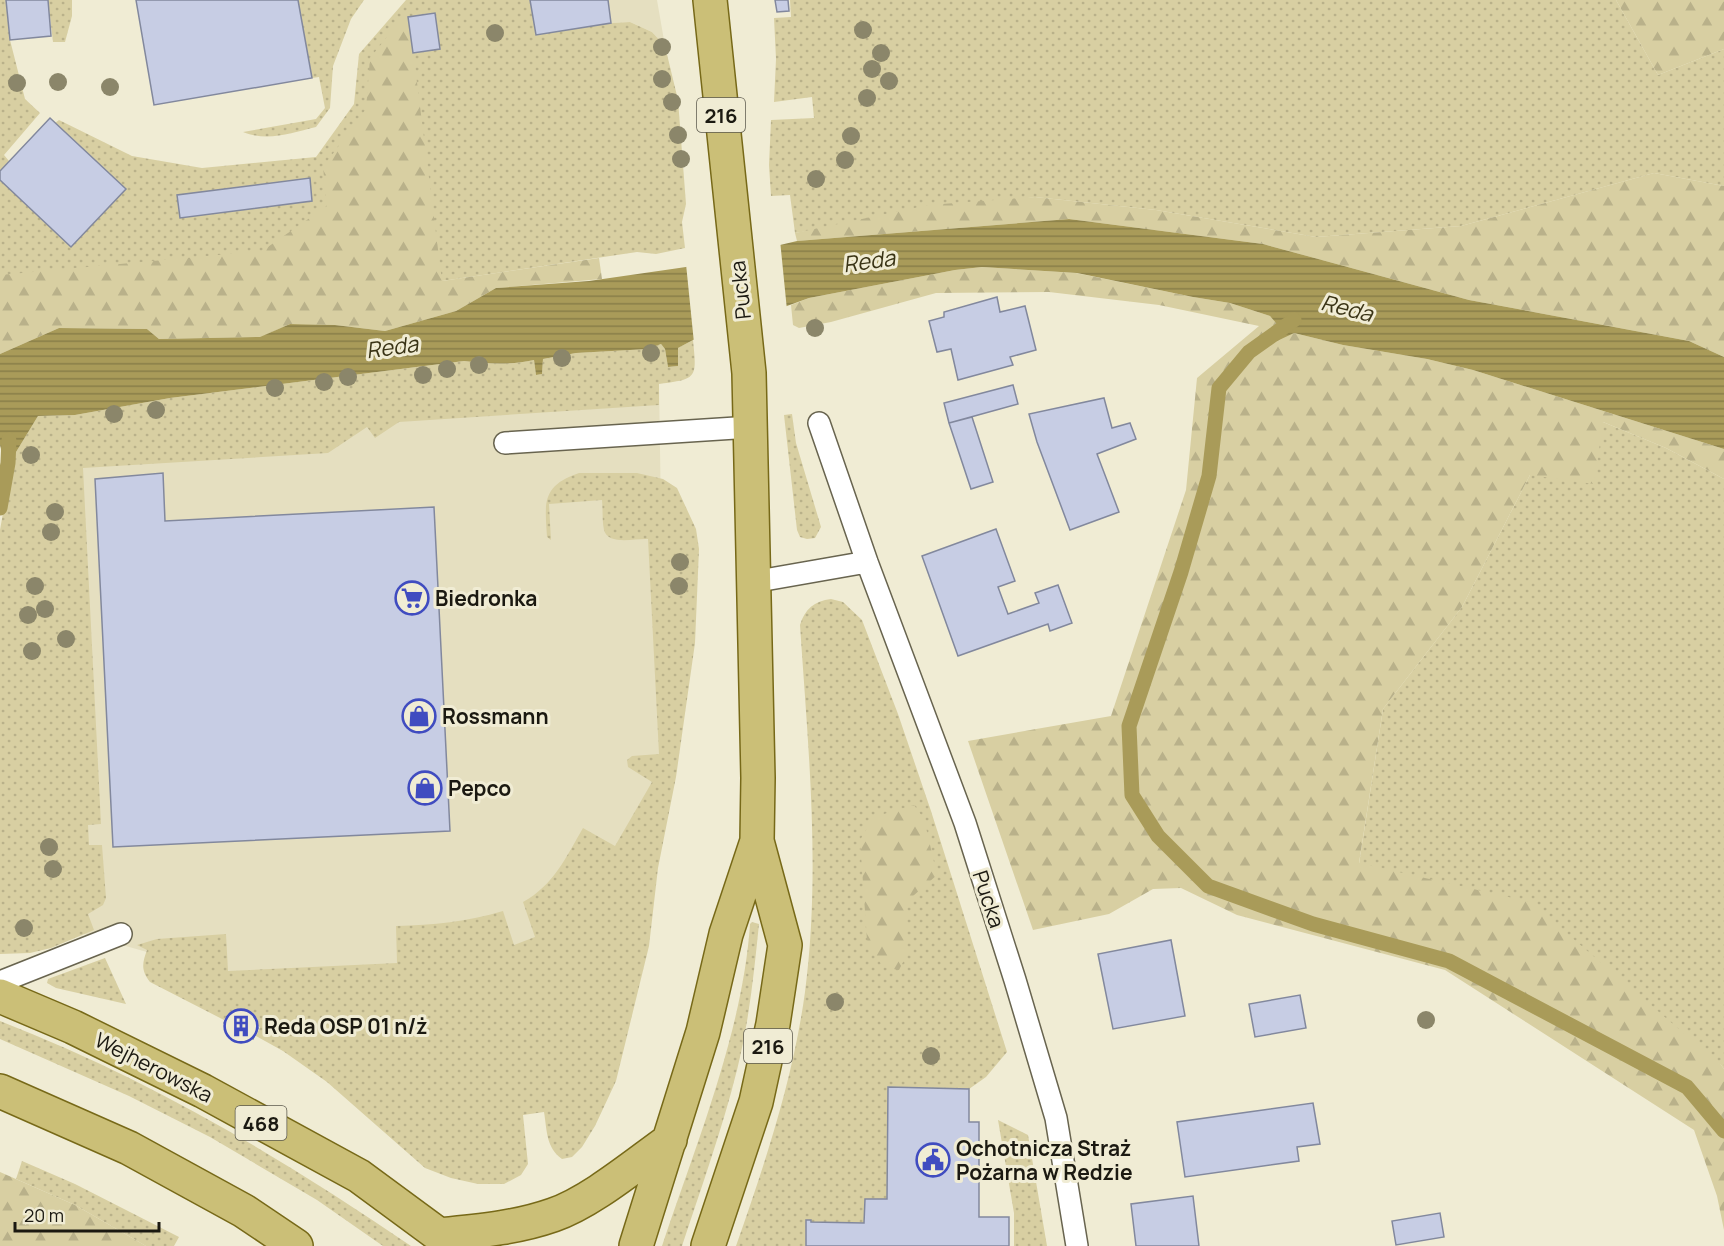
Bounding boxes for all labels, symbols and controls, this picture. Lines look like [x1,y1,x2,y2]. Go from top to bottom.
road number: 216 [697,98,745,132]
water label: Reda [841,242,899,279]
street label: Pucka [723,259,757,321]
water label: Reda [1318,287,1378,329]
water label: Reda [364,328,422,365]
supermarket icon: Biedronka [394,580,430,616]
place label: Biedronka [435,584,537,612]
shop icon: Rossmann [401,698,437,734]
place label: Rossmann [442,702,549,730]
shop icon: Pepco [407,770,443,806]
place label: Pepco [448,774,511,802]
street label: Pucka [967,867,1011,931]
building icon: Reda OSP 01 n/ż [223,1008,259,1044]
place label: Reda OSP 01 n/ż [264,1012,428,1040]
street label: Wejherowska [90,1025,218,1109]
road number: 216 [744,1029,792,1063]
road number: 468 [236,1106,286,1140]
place label: Ochotnicza Straż Pożarna w Redzie [956,1134,1133,1186]
public building icon: Ochotnicza Straż Pożarna w Redzie [915,1142,951,1178]
scale bar [15,1195,159,1233]
text: 20 m [24,1203,64,1227]

